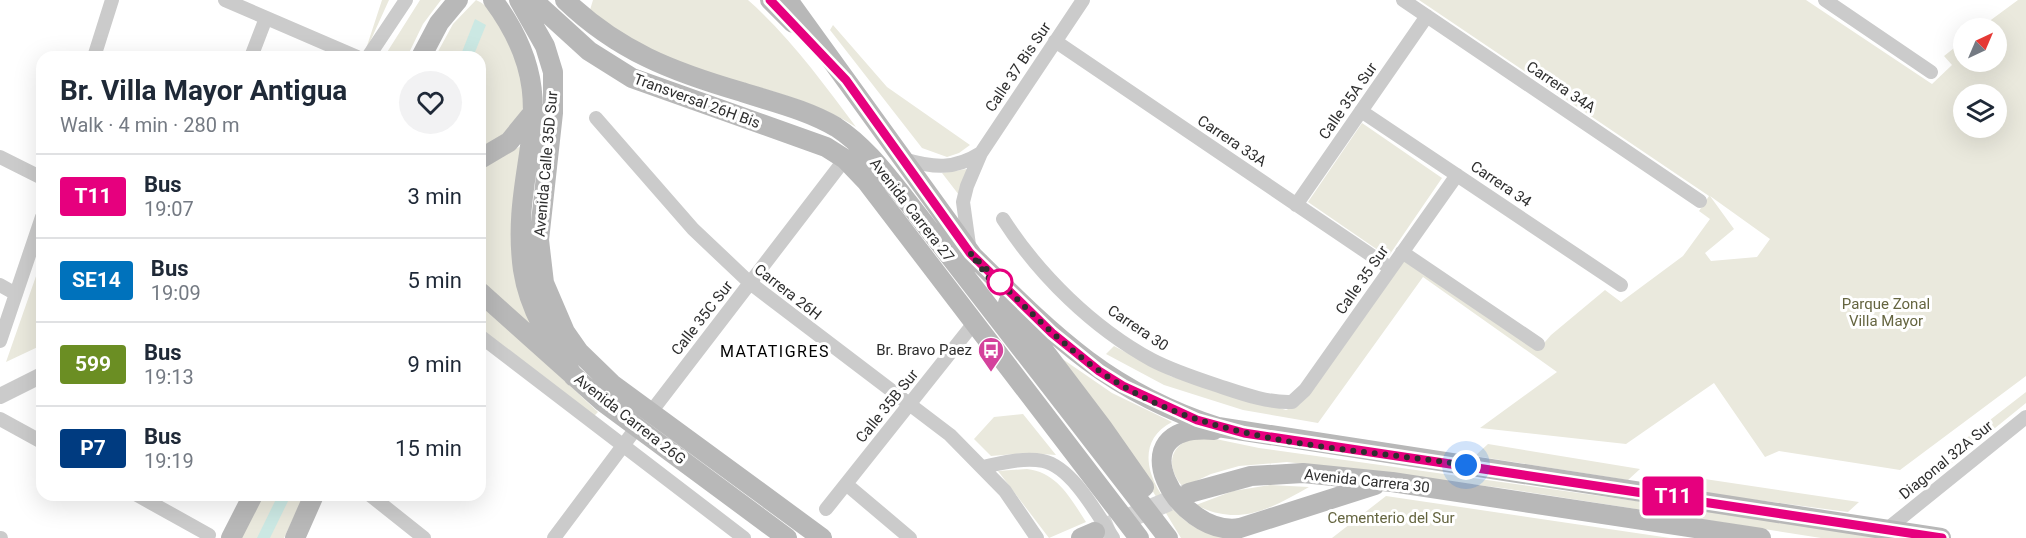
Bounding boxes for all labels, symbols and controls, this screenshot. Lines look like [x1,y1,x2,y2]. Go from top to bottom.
north arrow [1953,18,2007,72]
map controls [1953,18,2007,138]
street label: Calle 37 Bis Sur [981,19,1055,115]
street label: Carrera 34A [1523,57,1599,117]
street label: Calle 35A Sur [1315,59,1381,143]
street label: Transversal 26H Bis [631,70,763,132]
button: heart [399,71,462,134]
text: Br. Villa Mayor Antigua [60,74,347,107]
button: layers [1953,84,2007,138]
street label: Avenida Calle 35D Sur [531,90,561,238]
street label: Carrera 33A [1194,111,1270,171]
text: Walk · 4 min · 280 m [60,113,239,137]
street label: Avenida Carrera 27 [866,155,958,265]
street label: Carrera 34 [1467,157,1535,211]
text: Bus [144,172,182,197]
text: T11 [74,184,112,208]
text: 3 min [407,184,462,209]
text: 19:07 [144,197,194,221]
street label: Calle 35 Sur [1332,242,1392,318]
text: Bus [151,256,189,281]
street label: Carrera 26H [751,260,825,324]
text: SE14 [72,268,121,292]
text: 5 min [407,268,462,293]
unlabelled marker [987,269,1013,295]
street label: Calle 35C Sur [667,277,737,359]
text: 19:09 [151,281,201,305]
park label: Parque Zonal Villa Mayor [1842,295,1930,330]
street label: Carrera 30 [1104,301,1172,355]
bus stop icon: Br. Bravo Paez [976,335,1006,373]
text: Bus [144,340,182,365]
place label: Br. Bravo Paez [876,341,972,359]
district label: MATATIGRES [720,342,830,361]
text: 599 [75,352,111,376]
text: 9 min [407,352,462,377]
text: 19:13 [144,365,194,389]
street label: Calle 35B Sur [852,366,922,446]
street label: Avenida Carrera 26G [571,370,689,468]
street label: Diagonal 32A Sur [1896,417,1996,503]
text: Bus [144,424,182,449]
text: P7 [80,436,106,460]
text: 15 min [395,436,462,461]
text: 19:19 [144,449,194,473]
your location [1451,450,1481,480]
street label: Avenida Carrera 30 [1303,465,1431,497]
line badge: T11 [1638,476,1708,516]
text: T11 [1654,484,1692,508]
park label: Cementerio del Sur [1327,509,1455,527]

